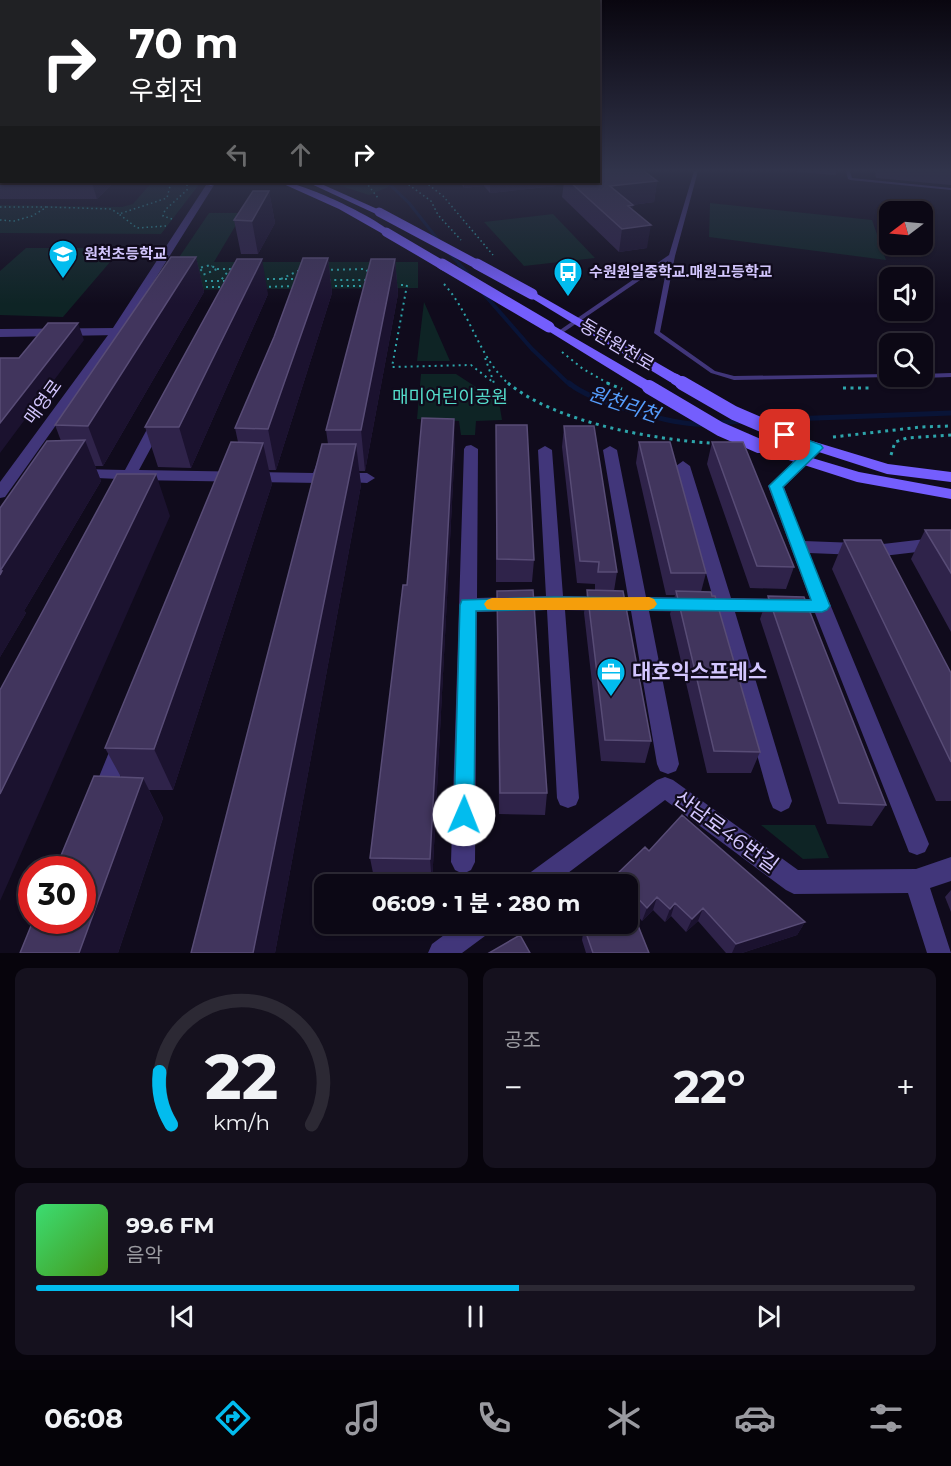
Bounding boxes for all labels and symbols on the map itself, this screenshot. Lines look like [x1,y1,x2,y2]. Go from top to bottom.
north arrow [879,201,933,255]
school or university icon: 원천초등학교 [47,238,79,280]
place label: 원천초등학교 [84,244,167,263]
bus stop icon: 수원원일중학교.매원고등학교 [552,256,584,298]
place label: 수원원일중학교.매원고등학교 [589,262,773,281]
street label: 동탄원천로 [576,314,658,376]
street label: 매영로 [19,375,67,429]
water label: 원천리천 [585,381,665,428]
park label: 매미어린이공원 [392,386,508,408]
pin [759,409,810,460]
office icon: 대호익스프레스 [595,656,627,698]
place label: 대호익스프레스 [632,659,767,684]
position arrow [432,783,496,847]
street label: 산남로46번길 [669,785,784,878]
speed limit sign: 30 [18,856,96,934]

